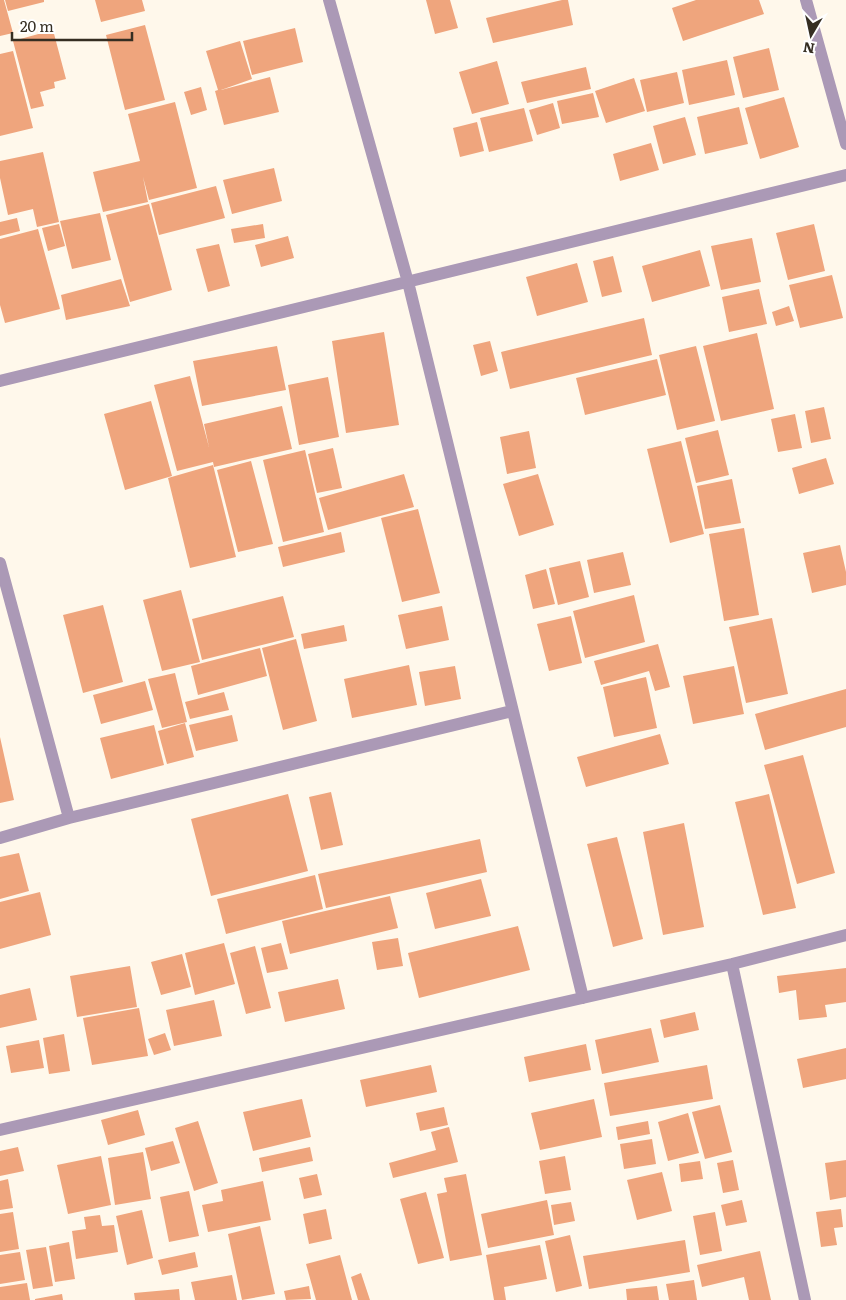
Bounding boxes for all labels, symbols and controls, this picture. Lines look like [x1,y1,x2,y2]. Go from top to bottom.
scale bar [12,10,132,42]
north arrow [786,10,836,60]
text: 20 m [20,14,54,37]
text: N [801,38,816,60]

